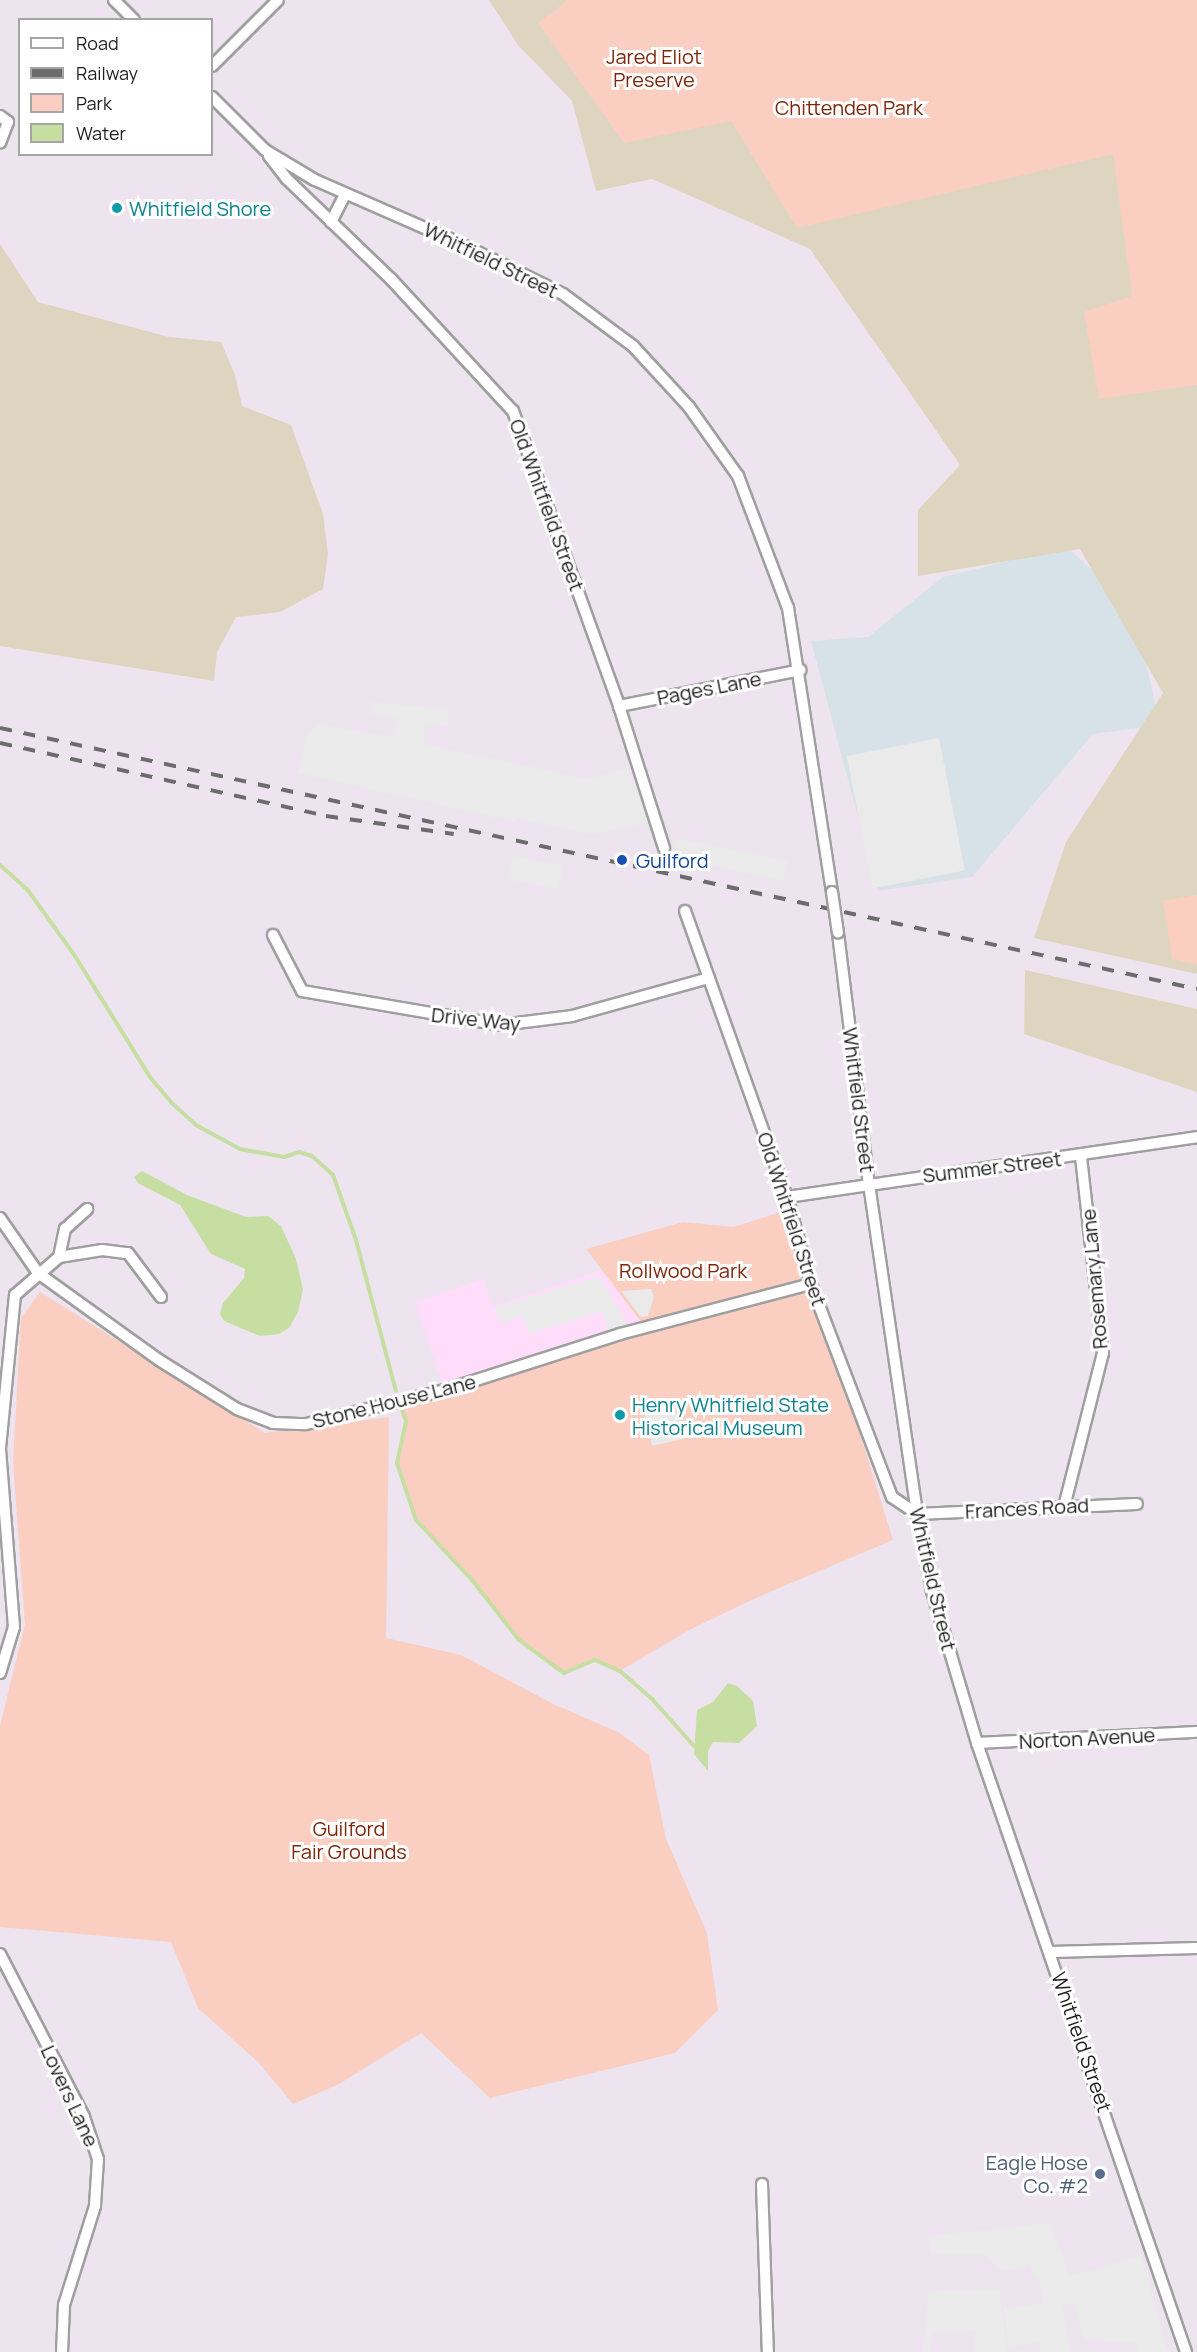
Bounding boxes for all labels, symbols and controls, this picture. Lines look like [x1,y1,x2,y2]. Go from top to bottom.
legend [18,18,213,156]
text: Road [76,31,119,55]
park label: Jared Eliot Preserve [606,44,702,91]
text: Railway [76,61,138,85]
text: Park [76,91,112,115]
park label: Chittenden Park [775,95,923,119]
text: Water [76,121,126,145]
place label: Whitfield Shore [129,196,271,220]
marker: Whitfield Shore [110,201,124,215]
street label: Whitfield Street [420,217,562,303]
street label: Old Whitfield Street [505,416,589,594]
street label: Pages Lane [655,666,763,710]
place label: Guilford [636,848,709,872]
marker: Guilford [613,851,631,869]
street label: Drive Way [430,1002,522,1036]
street label: Whitfield Street [838,1026,880,1174]
street label: Old Whitfield Street [753,1129,831,1309]
street label: Summer Street [921,1147,1063,1187]
street label: Rosemary Lane [1076,1208,1112,1350]
park label: Rollwood Park [619,1258,747,1282]
street label: Stone House Lane [310,1369,478,1433]
place label: Henry Whitfield State Historical Museum [632,1392,829,1439]
marker: Henry Whitfield State Historical Museum [613,1408,627,1422]
street label: Frances Road [964,1493,1090,1523]
street label: Whitfield Street [905,1505,961,1653]
street label: Norton Avenue [1018,1722,1156,1754]
park label: Guilford Fair Grounds [291,1817,407,1864]
street label: Whitfield Street [1047,1969,1117,2115]
street label: Lovers Lane [36,2041,104,2151]
place label: Eagle Hose Co. #2 [986,2150,1088,2197]
marker: Eagle Hose Co. #2 [1093,2167,1107,2181]

